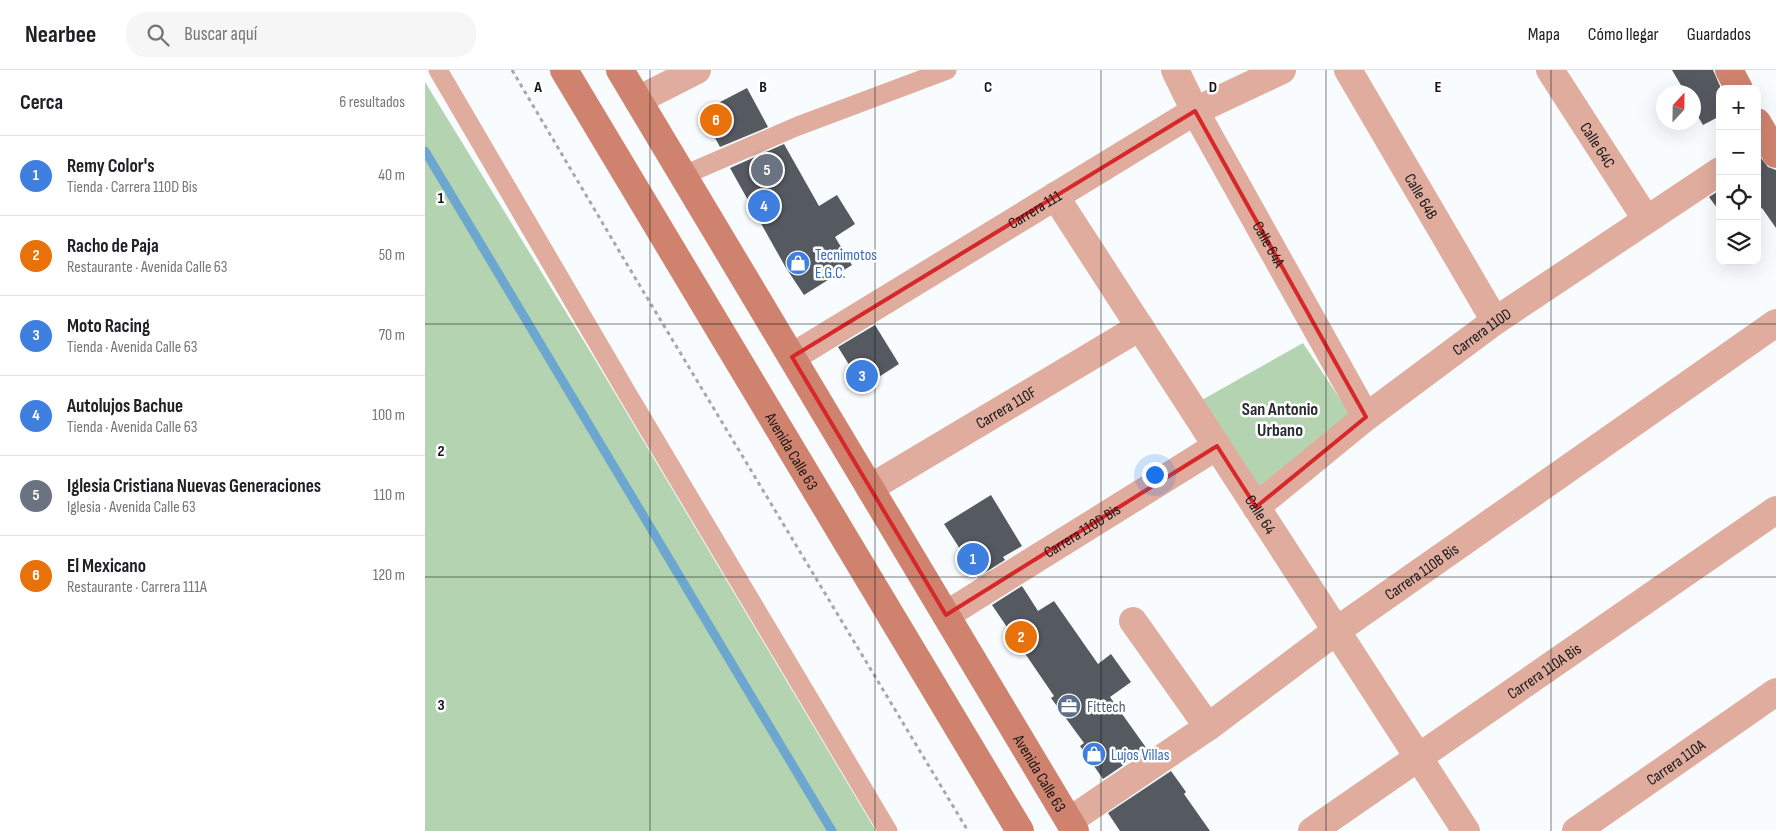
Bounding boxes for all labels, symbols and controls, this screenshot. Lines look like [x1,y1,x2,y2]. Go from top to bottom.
search box [126,12,476,57]
text: Nearbee [25,20,96,49]
icon: search [144,21,172,49]
text: Buscar aquí [184,23,257,46]
text: Mapa [1528,24,1560,45]
text: Cómo llegar [1588,24,1659,45]
text: Guardados [1687,24,1751,45]
text: A [533,78,542,97]
text: B [759,78,767,97]
text: C [984,78,992,97]
text: D [1209,78,1217,97]
text: E [1435,78,1442,97]
north arrow [1656,85,1701,130]
map controls [1716,85,1761,265]
button: + [1716,85,1761,130]
text: Cerca [20,90,63,115]
text: 6 resultados [339,93,405,112]
pin: 6 [700,101,732,139]
street label: Calle 64C [1575,119,1619,172]
button: − [1716,130,1761,175]
pin: 5 [751,151,783,189]
text: Remy Color's [67,155,154,178]
text: 1 [33,166,39,185]
text: 40 m [378,166,405,185]
street label: Calle 64B [1400,170,1441,223]
button: locate [1716,175,1761,220]
text: Tienda · Carrera 110D Bis [67,178,198,197]
pin: 4 [748,187,780,225]
street label: Carrera 111 [1005,187,1066,234]
text: 1 [438,189,445,208]
street label: Calle 64A [1248,219,1288,271]
button: layers [1716,220,1761,265]
text: Racho de Paja [67,235,159,258]
text: 2 [32,246,40,265]
text: 50 m [379,246,405,265]
place label: Tecnimotos E.G.C. [815,246,877,283]
shop icon: Tecnimotos E.G.C. [785,250,811,276]
text: Restaurante · Avenida Calle 63 [67,258,228,277]
street label: Carrera 110D [1449,305,1516,360]
text: Moto Racing [67,315,150,338]
text: 3 [32,326,40,345]
text: 70 m [379,326,405,345]
text: Tienda · Avenida Calle 63 [67,338,198,357]
pin: 3 [846,357,878,395]
street label: Carrera 110F [973,383,1040,434]
text: Autolujos Bachue [67,395,183,418]
district label: San Antonio Urbano [1242,399,1318,441]
text: 4 [32,406,40,425]
text: 100 m [372,406,405,425]
street label: Avenida Calle 63 [760,409,821,494]
text: Tienda · Avenida Calle 63 [67,418,198,437]
text: 2 [437,442,445,461]
your location [1142,462,1168,488]
text: Iglesia Cristiana Nuevas Generaciones [67,475,321,498]
text: 5 [32,486,40,505]
text: 110 m [374,486,405,505]
street label: Calle 64 [1240,492,1279,538]
text: Iglesia · Avenida Calle 63 [67,498,196,517]
street label: Carrera 110D Bis [1041,500,1125,563]
pin: 1 [957,540,989,578]
street label: Carrera 110B Bis [1382,540,1463,605]
text: El Mexicano [67,555,146,578]
text: 6 [32,566,40,585]
text: 120 m [373,566,405,585]
text: Restaurante · Carrera 111A [67,578,207,597]
pin: 2 [1005,618,1037,656]
street label: Carrera 110A Bis [1504,639,1586,704]
office icon: Fittech [1056,693,1082,719]
text: 3 [437,696,445,715]
place label: Fittech [1087,698,1126,717]
street label: Avenida Calle 63 [1008,731,1069,816]
street label: Carrera 110A [1643,736,1709,790]
shop icon: Lujos Villas [1081,741,1107,767]
place label: Lujos Villas [1111,746,1170,765]

